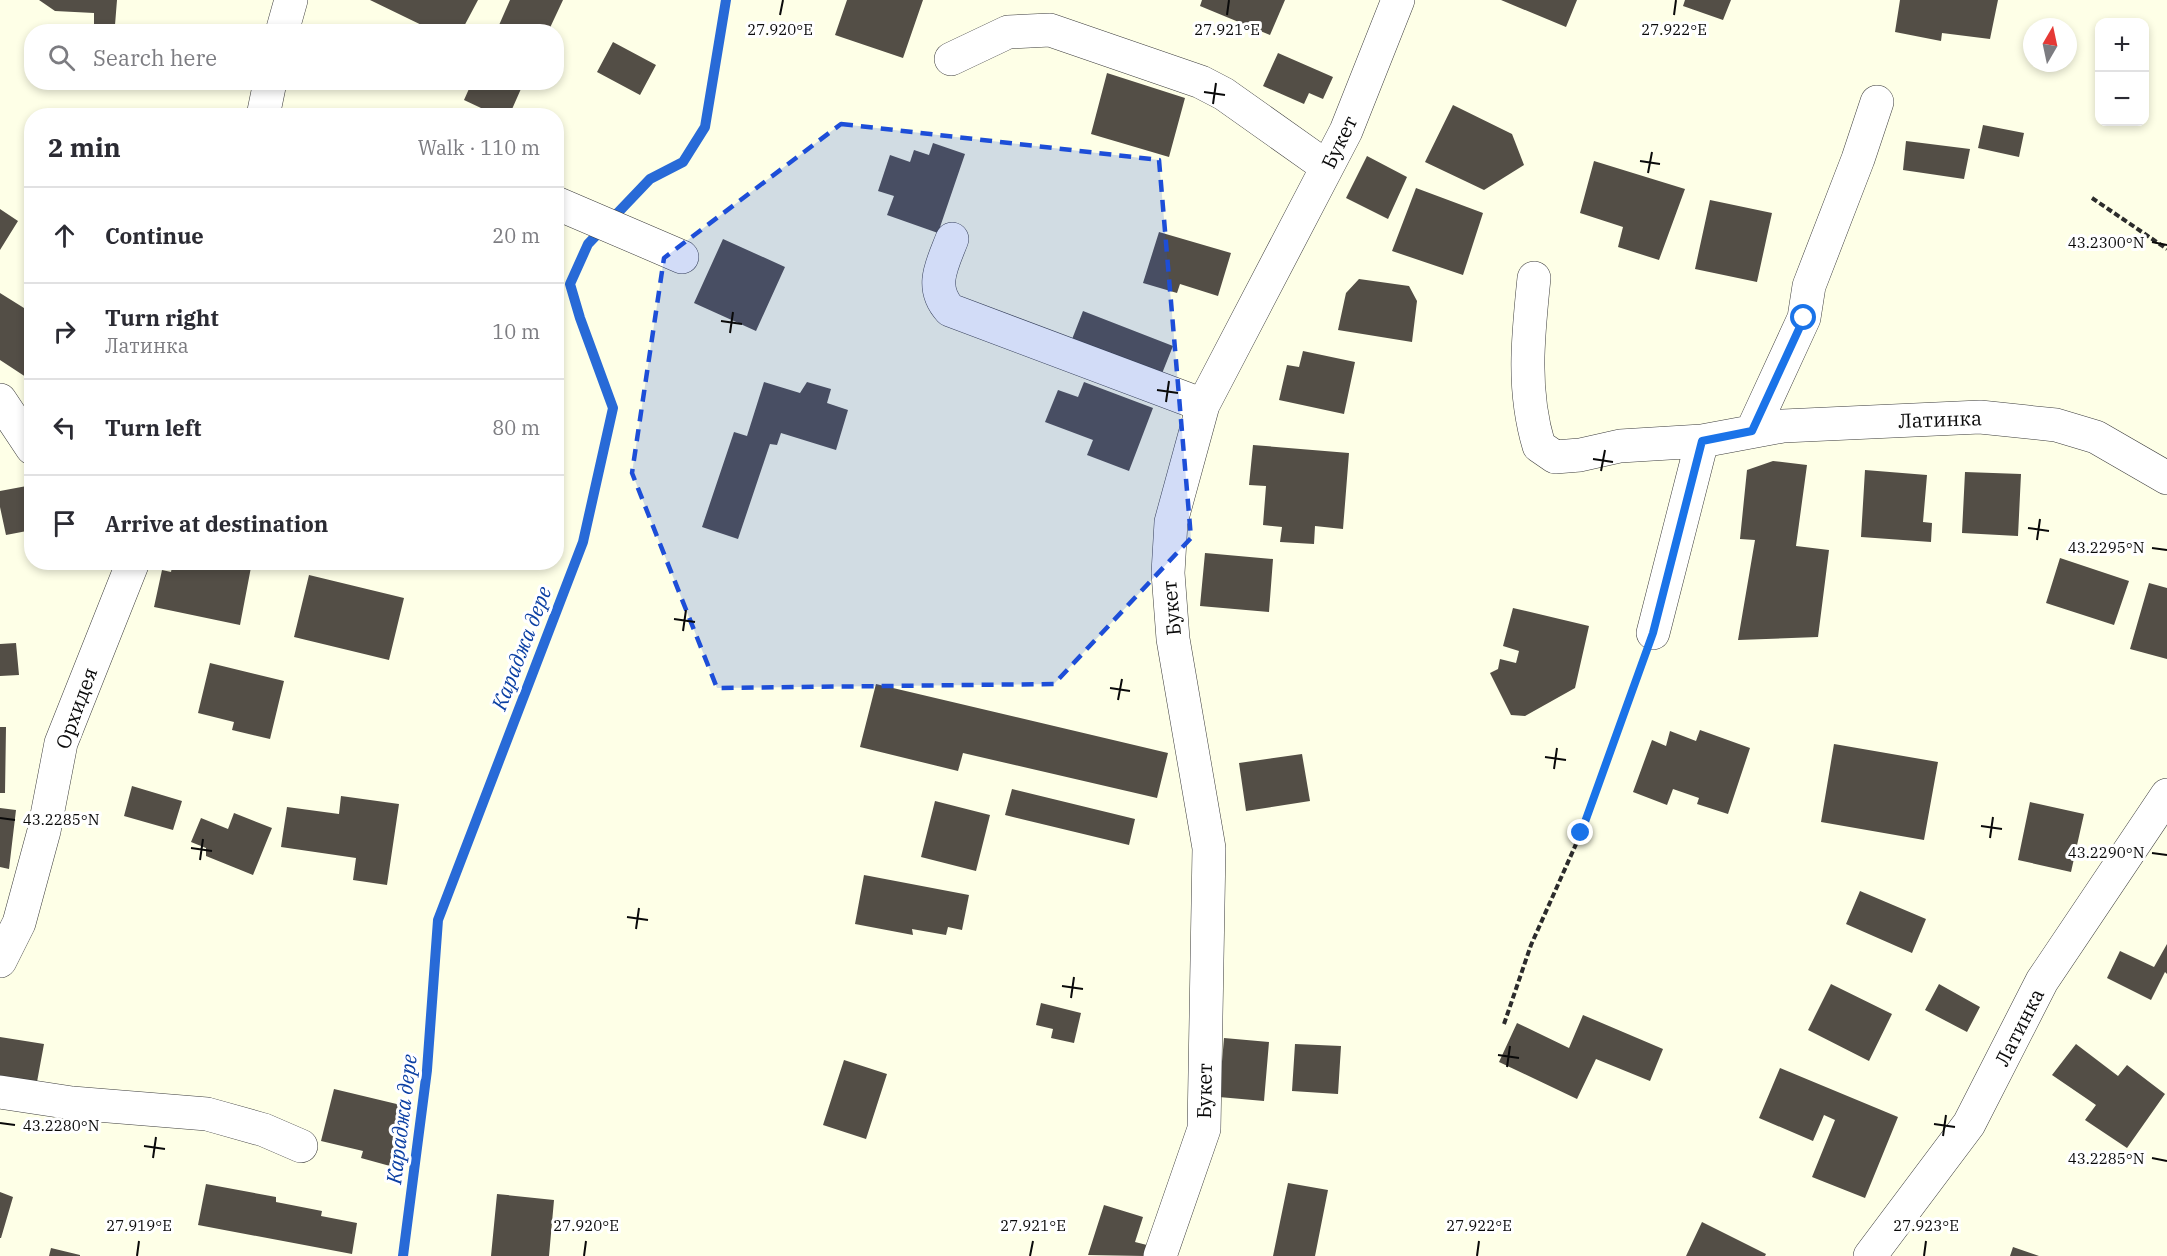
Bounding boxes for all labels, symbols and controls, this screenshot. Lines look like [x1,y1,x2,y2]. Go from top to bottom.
north arrow [2023,18,2077,72]
map controls [2095,18,2149,126]
button: + [2095,18,2149,72]
text: 27.920°E [747,20,813,39]
text: 27.921°E [1194,20,1260,39]
text: 27.922°E [1641,20,1707,39]
search box [24,24,564,90]
icon: search [45,41,78,74]
text: Search here [93,43,217,72]
button: − [2095,72,2149,126]
street label: Букет [1315,111,1363,173]
text: 2 min [48,130,121,164]
text: Walk · 110 m [418,134,540,161]
icon: ahead [48,219,81,252]
text: Continue [105,221,204,250]
text: 20 m [492,222,540,249]
text: 43.2300°N [2068,233,2144,252]
text: Turn right [105,303,219,332]
route start [1790,304,1816,330]
icon: right [48,315,81,348]
text: 10 m [492,318,540,345]
text: Латинка [105,332,189,359]
street label: Латинка [1898,404,1982,434]
icon: left [48,411,81,444]
text: Turn left [105,413,201,442]
text: 80 m [492,414,540,441]
icon: arrive [48,507,81,540]
text: Arrive at destination [105,509,328,538]
text: 43.2295°N [2068,538,2144,557]
street label: Букет [1155,579,1187,637]
water label: Караджа дере [484,581,558,715]
street label: Орхидея [49,663,103,753]
text: 43.2285°N [23,810,99,829]
route end [1567,819,1593,845]
text: 43.2290°N [2068,843,2144,862]
street label: Латинка [1988,984,2050,1070]
water label: Караджа дере [379,1052,423,1186]
street label: Букет [1190,1063,1218,1119]
text: 43.2280°N [23,1116,99,1135]
text: 43.2285°N [2068,1149,2144,1168]
text: 27.919°E [106,1216,172,1235]
text: 27.920°E [553,1216,619,1235]
text: 27.921°E [1000,1216,1066,1235]
text: 27.922°E [1446,1216,1512,1235]
text: 27.923°E [1893,1216,1959,1235]

